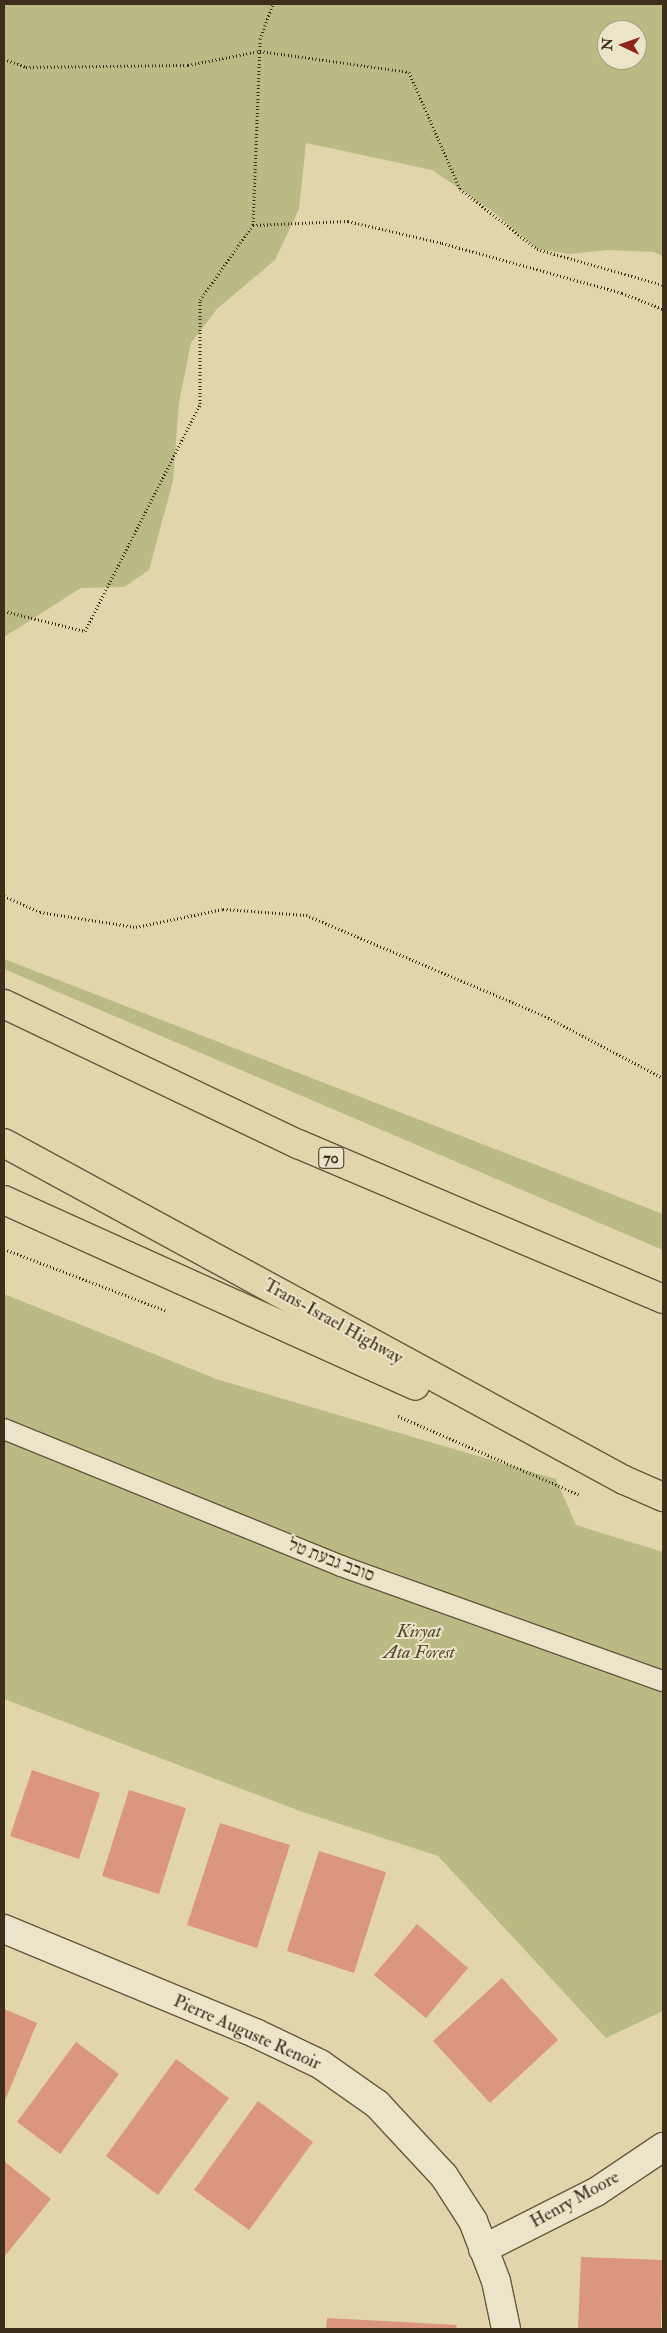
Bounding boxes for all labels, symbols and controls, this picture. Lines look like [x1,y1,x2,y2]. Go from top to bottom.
north arrow [597,20,647,70]
text: N [599,38,616,51]
road number: 70 [317,1144,345,1172]
street label: Trans-Israel Highway [260,1275,406,1369]
street label: סובב גבעת טל [285,1535,377,1587]
park label: Kiryat Ata Forest [383,1622,455,1665]
street label: Pierre Auguste Renoir [170,1991,324,2075]
street label: Henry Moore [527,2167,623,2233]

